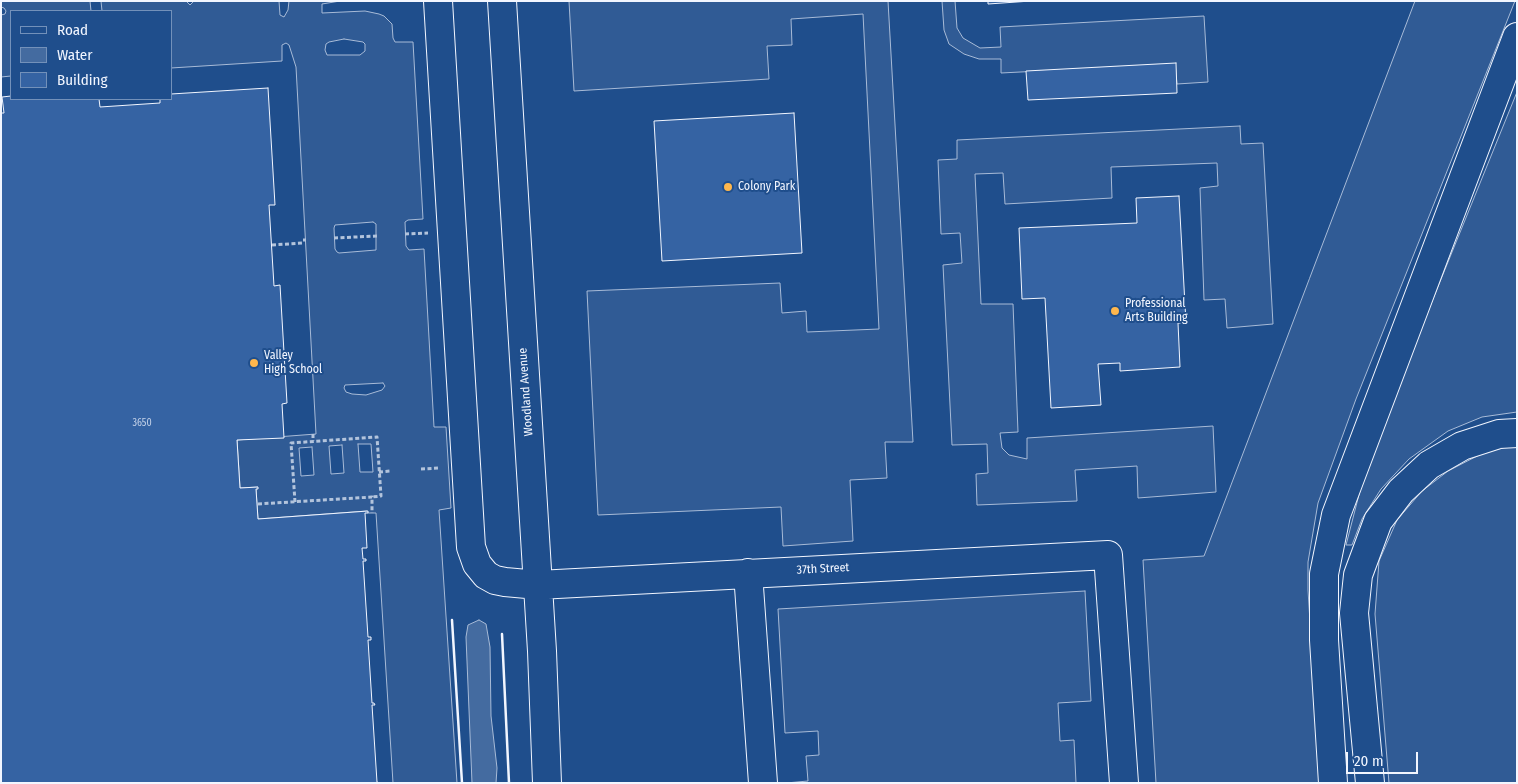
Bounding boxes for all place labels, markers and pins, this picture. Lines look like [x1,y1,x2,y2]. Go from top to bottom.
place label: Colony Park [738,180,795,194]
marker: Colony Park [722,181,734,193]
place label: Professional Arts Building [1125,297,1188,325]
marker: Professional Arts Building [1109,305,1121,317]
place label: Valley High School [264,349,322,377]
marker: Valley High School [248,357,260,369]

